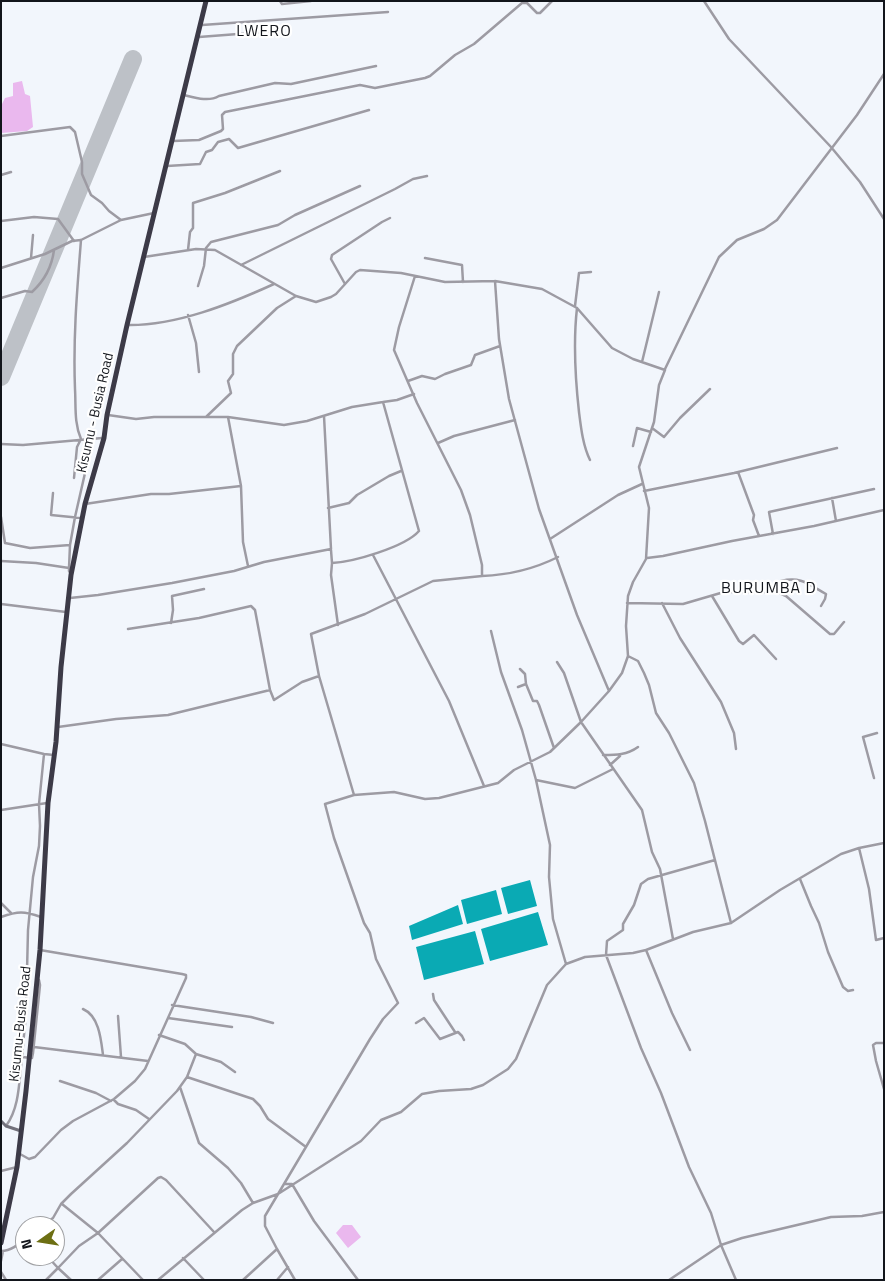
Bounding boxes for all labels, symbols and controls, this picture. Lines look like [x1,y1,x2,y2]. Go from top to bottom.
district label: LWERO [236,22,292,42]
street label: Kisumu - Busia Road [74,351,118,475]
district label: BURUMBA D [720,579,818,599]
street label: Kisumu-Busia Road [7,965,35,1083]
north arrow [15,1216,65,1266]
text: N [15,1237,37,1251]

